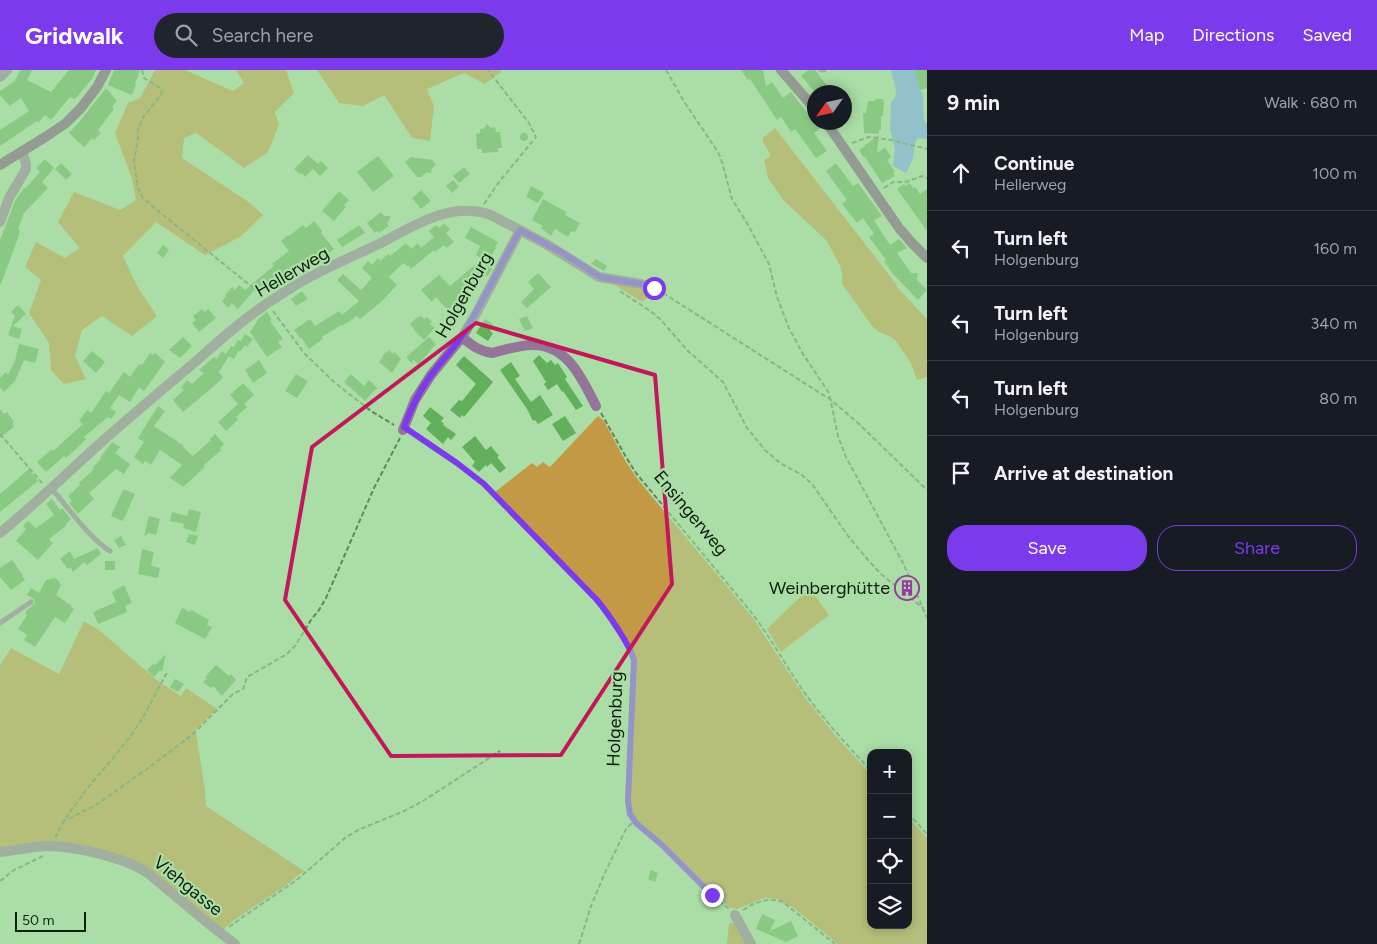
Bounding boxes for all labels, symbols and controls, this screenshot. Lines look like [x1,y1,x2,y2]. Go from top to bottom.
search box [154,13,504,58]
text: Gridwalk [25,21,124,50]
icon: search [172,21,200,49]
text: Search here [212,24,313,47]
text: Map [1129,24,1164,46]
text: Directions [1192,24,1274,46]
text: Saved [1302,24,1352,46]
north arrow [807,85,852,130]
text: 9 min [947,90,1000,115]
text: Walk · 680 m [1264,93,1357,112]
text: Continue [994,152,1074,175]
icon: ahead [947,159,975,187]
text: 100 m [1312,164,1357,183]
text: Hellerweg [994,175,1066,194]
text: Turn left [994,227,1068,250]
icon: left [947,234,975,262]
text: 160 m [1314,239,1357,258]
street label: Hellerweg [251,242,333,302]
street label: Holgenburg [431,248,497,342]
text: Holgenburg [994,250,1079,269]
route start [643,277,666,300]
text: Turn left [994,302,1068,325]
icon: left [947,309,975,337]
text: 340 m [1311,314,1357,333]
text: Holgenburg [994,325,1079,344]
text: Turn left [994,377,1068,400]
icon: left [947,384,975,412]
text: 80 m [1319,389,1357,408]
text: Holgenburg [994,400,1079,419]
icon: arrive [947,459,975,487]
text: Arrive at destination [994,462,1173,485]
street label: Ensingerweg [649,466,733,560]
button: Save [947,525,1147,571]
button: Share [1157,525,1357,571]
building icon: Weinberghütte [894,575,920,601]
place label: Weinberghütte [769,577,890,599]
street label: Holgenburg [602,671,628,767]
map controls [867,749,912,929]
button: + [867,749,912,794]
button: − [867,794,912,839]
button: locate [867,839,912,884]
street label: Viehgasse [149,851,227,921]
route end [701,884,724,907]
button: layers [867,884,912,929]
scale bar [15,909,86,932]
text: 50 m [22,912,54,929]

